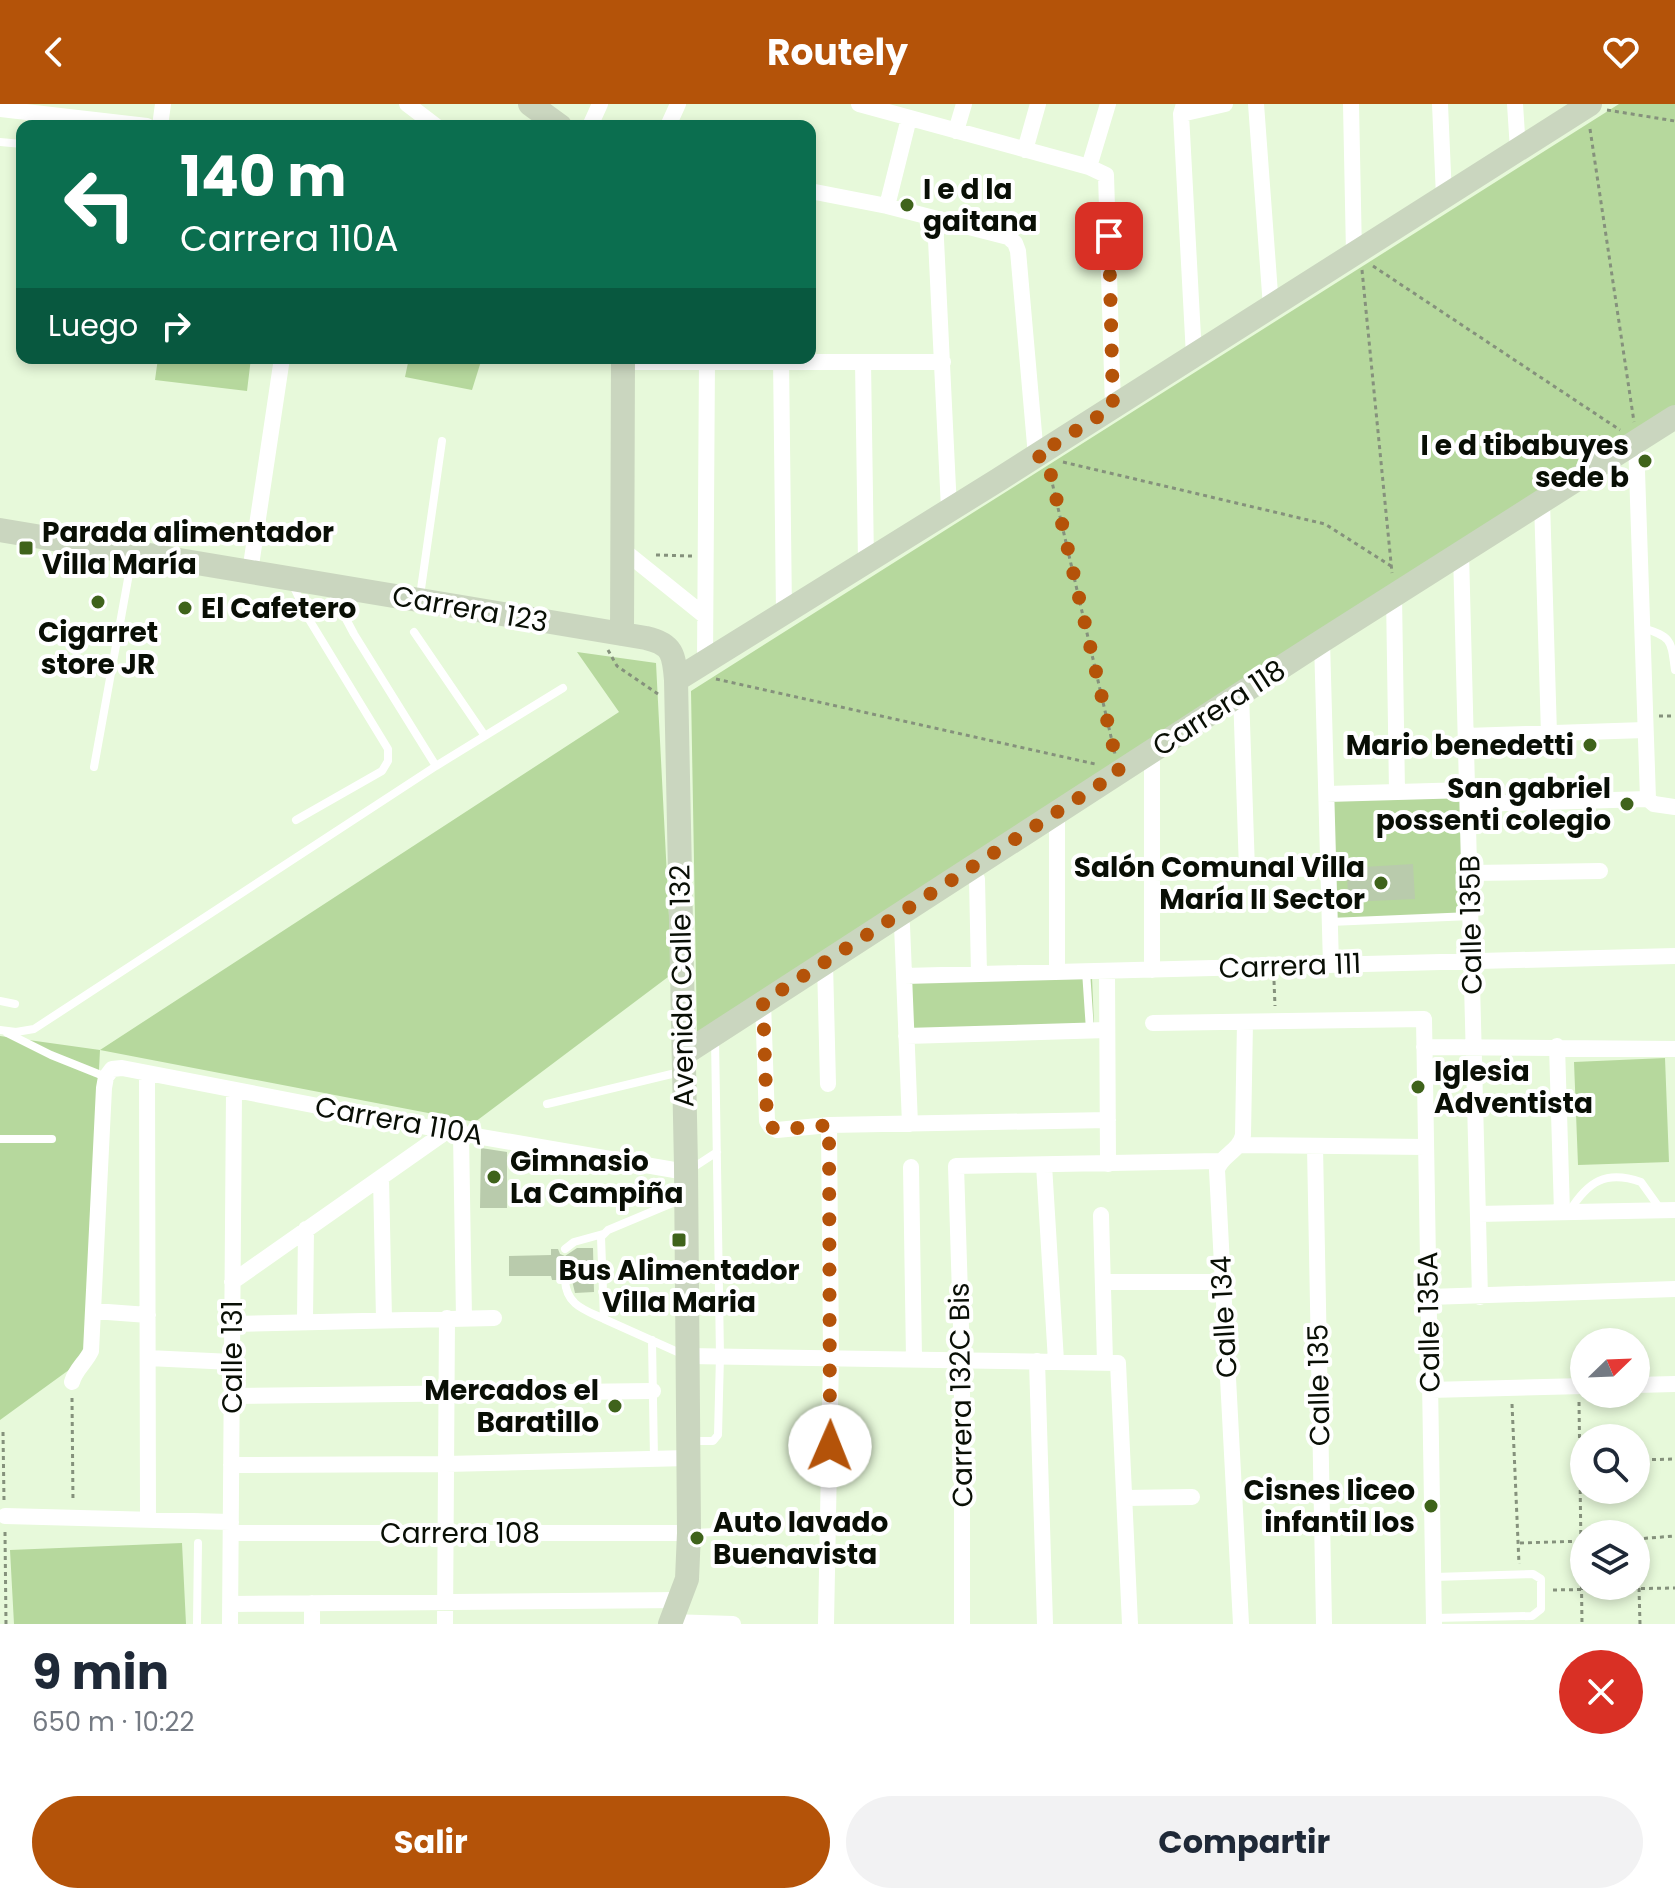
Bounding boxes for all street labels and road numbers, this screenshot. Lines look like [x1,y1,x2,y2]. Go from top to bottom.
street label: Carrera 123 [389,576,551,642]
street label: Carrera 118 [1145,650,1293,766]
street label: Calle 135B [1450,855,1492,995]
street label: Avenida Calle 132 [660,864,704,1108]
street label: Carrera 111 [1218,944,1362,988]
street label: Carrera 110A [312,1087,486,1155]
street label: Calle 135A [1408,1251,1450,1393]
street label: Calle 134 [1201,1255,1247,1379]
street label: Carrera 132C Bis [940,1282,982,1508]
street label: Calle 131 [213,1300,252,1414]
street label: Calle 135 [1298,1324,1340,1446]
street label: Carrera 108 [380,1514,540,1553]

